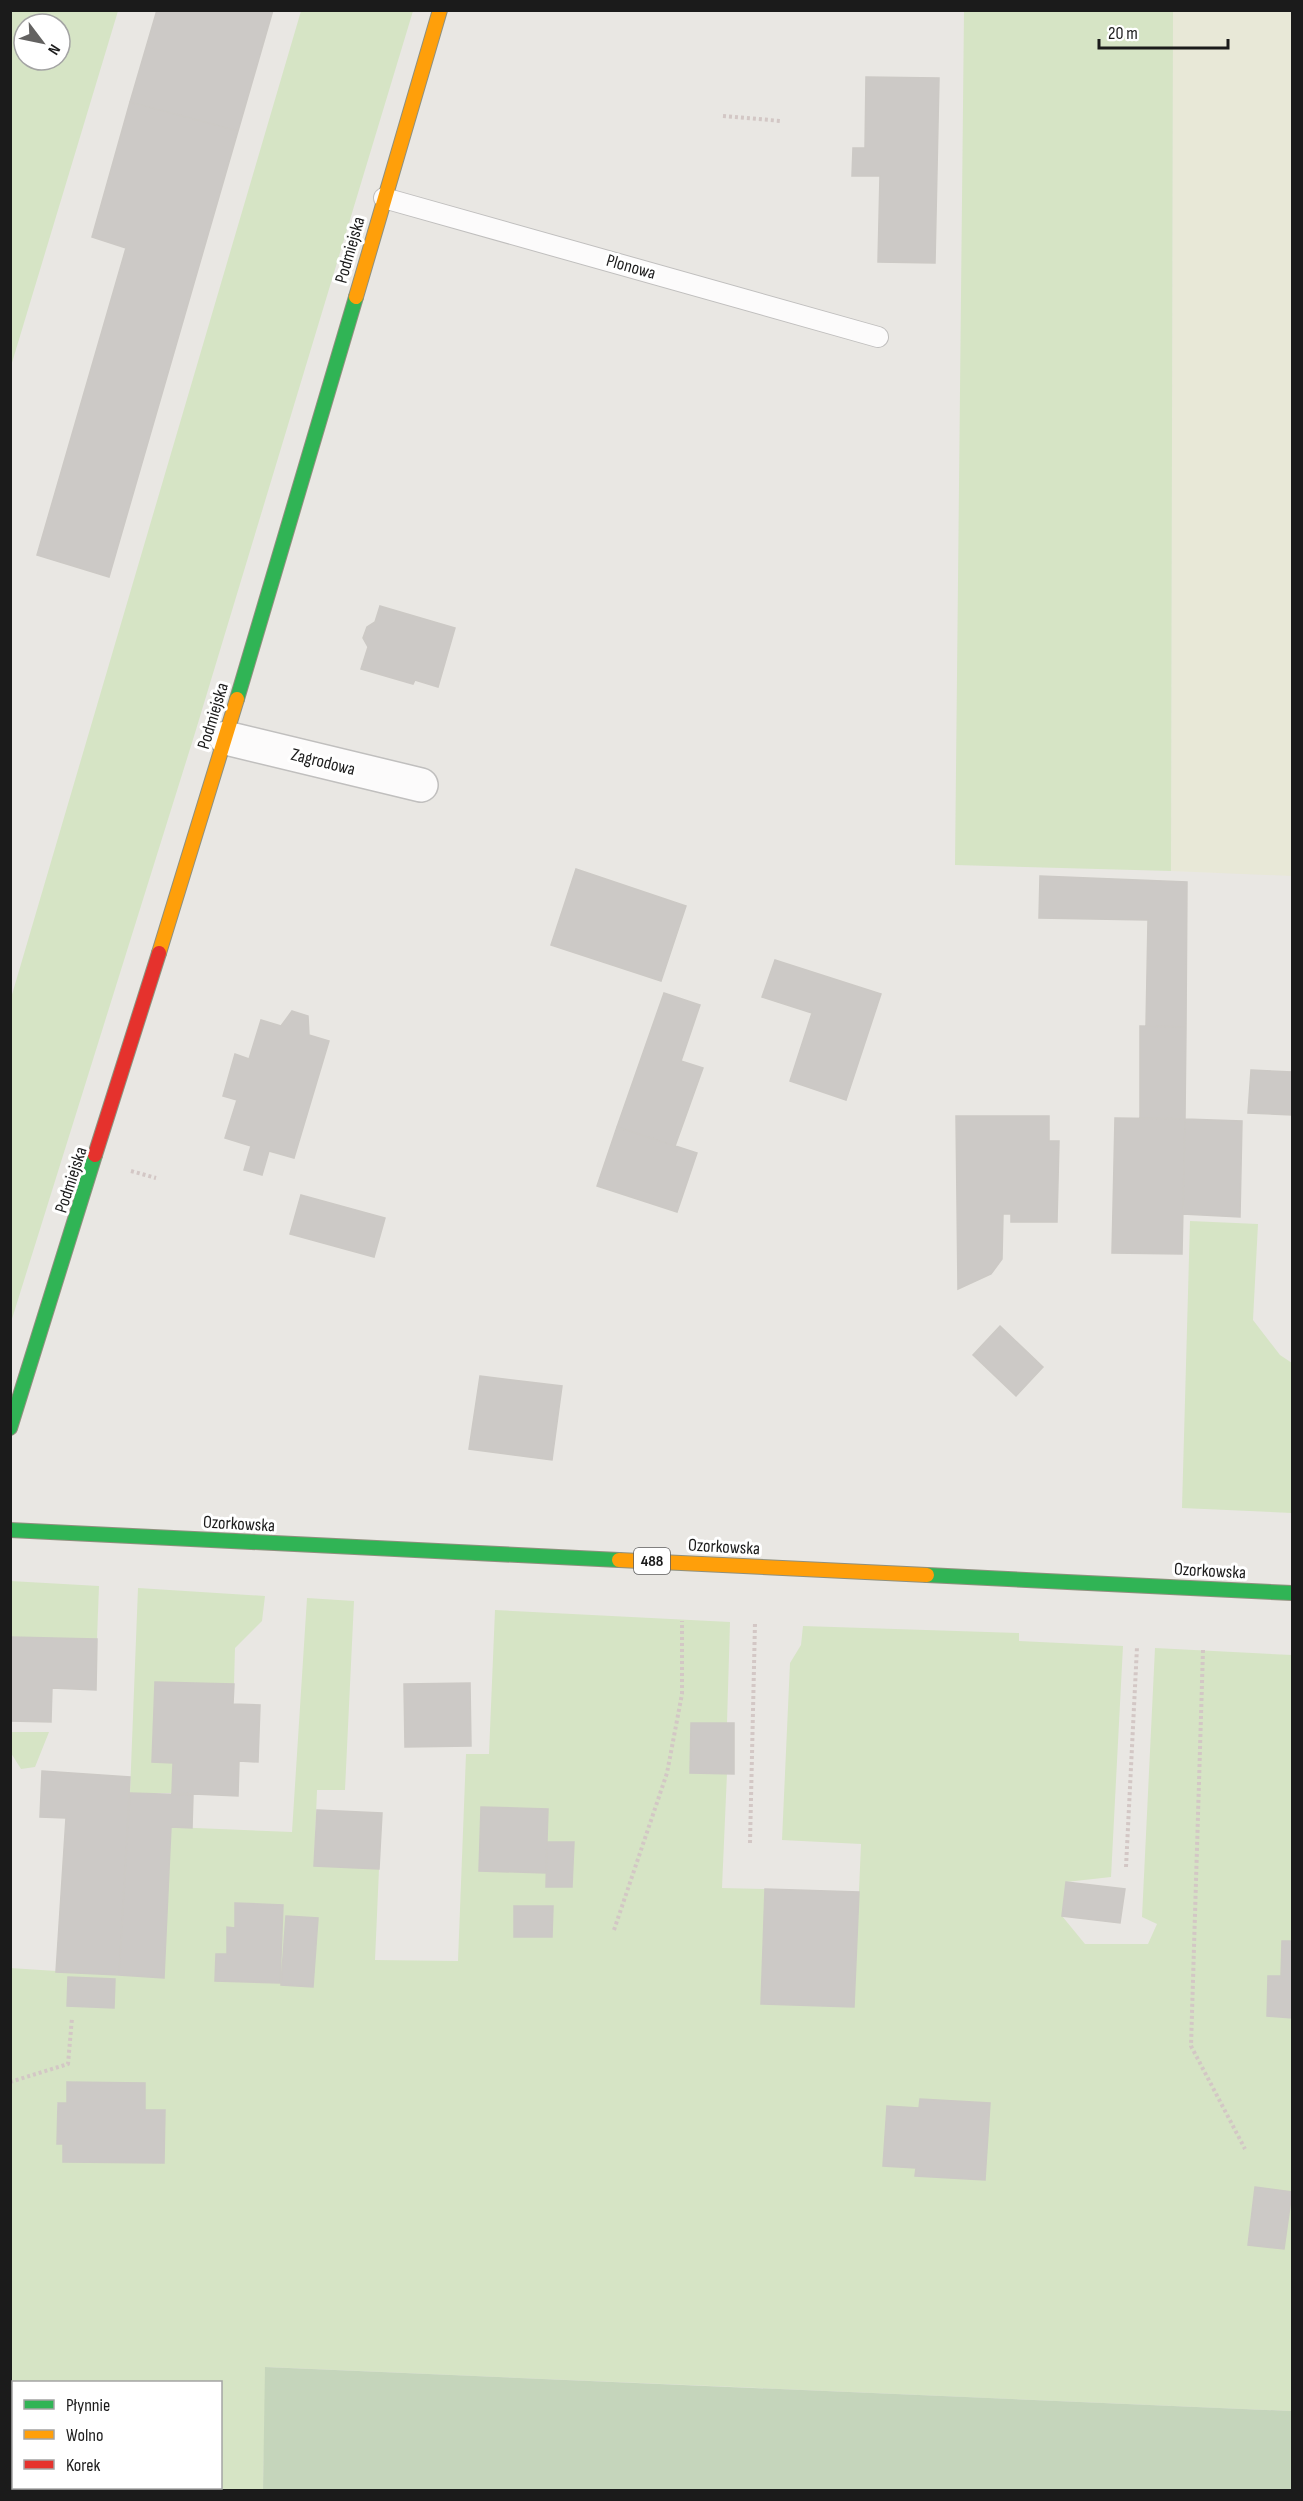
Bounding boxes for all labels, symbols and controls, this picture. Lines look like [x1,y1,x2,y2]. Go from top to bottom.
north arrow [12,12,72,72]
scale bar [1099,12,1228,50]
text: 20 m [1108,23,1138,44]
text: N [43,40,64,58]
street label: Podmiejska [331,214,370,286]
street label: Plonowa [604,250,658,284]
street label: Podmiejska [193,680,233,752]
street label: Zagrodowa [289,744,357,780]
street label: Podmiejska [50,1144,92,1216]
street label: Ozorkowska [202,1512,276,1536]
street label: Ozorkowska [687,1535,761,1559]
road number: 488 [634,1548,670,1574]
street label: Ozorkowska [1173,1559,1247,1583]
legend [12,2381,222,2489]
text: Płynnie [66,2395,110,2416]
text: Wolno [66,2425,103,2446]
text: Korek [66,2455,100,2476]

